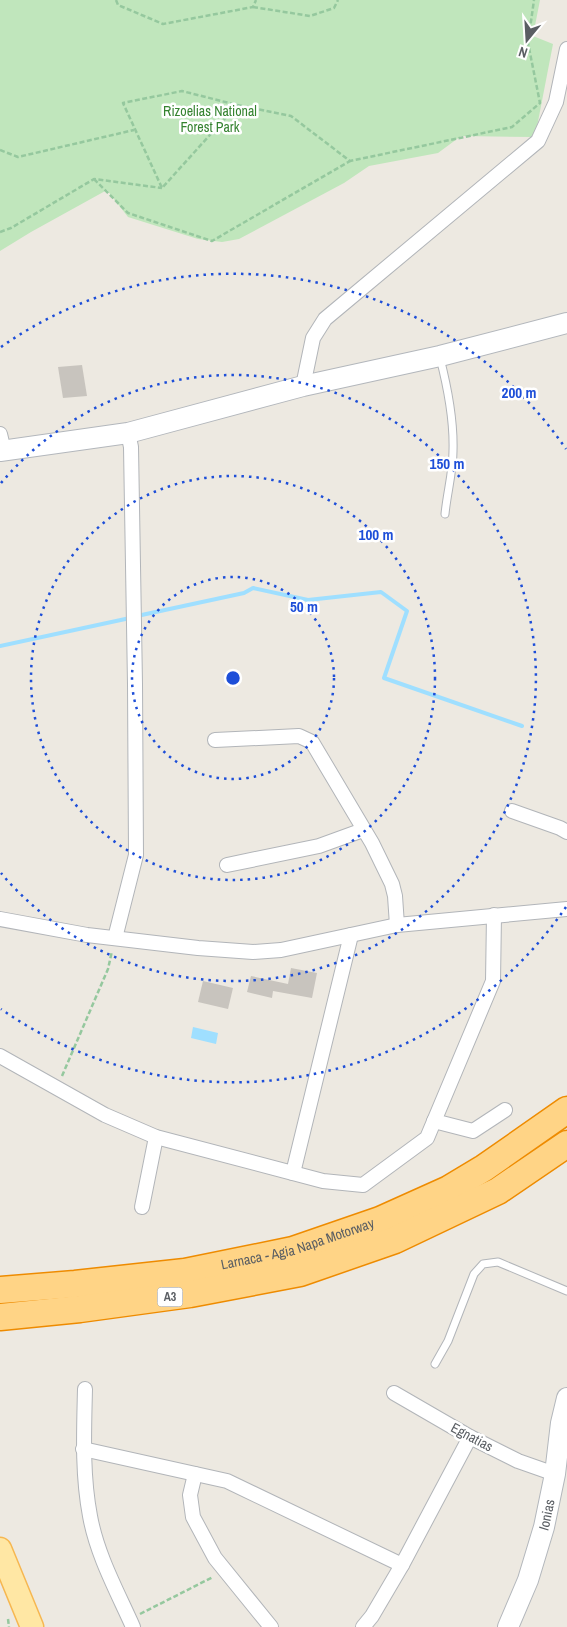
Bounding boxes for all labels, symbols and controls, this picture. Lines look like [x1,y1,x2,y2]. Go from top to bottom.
north arrow [502,15,552,65]
text: N [516,43,530,62]
park label: Rizoelias National Forest Park [163,102,257,136]
text: 200 m [502,382,536,403]
text: 150 m [430,453,464,474]
text: 100 m [359,524,393,545]
text: 50 m [290,596,318,617]
centre of rings [224,669,242,687]
street label: Larnaca - Agia Napa Motorway [219,1214,377,1273]
road number: A3 [158,1288,182,1306]
street label: Egnatias [448,1418,496,1456]
street label: Ionias [534,1497,559,1533]

